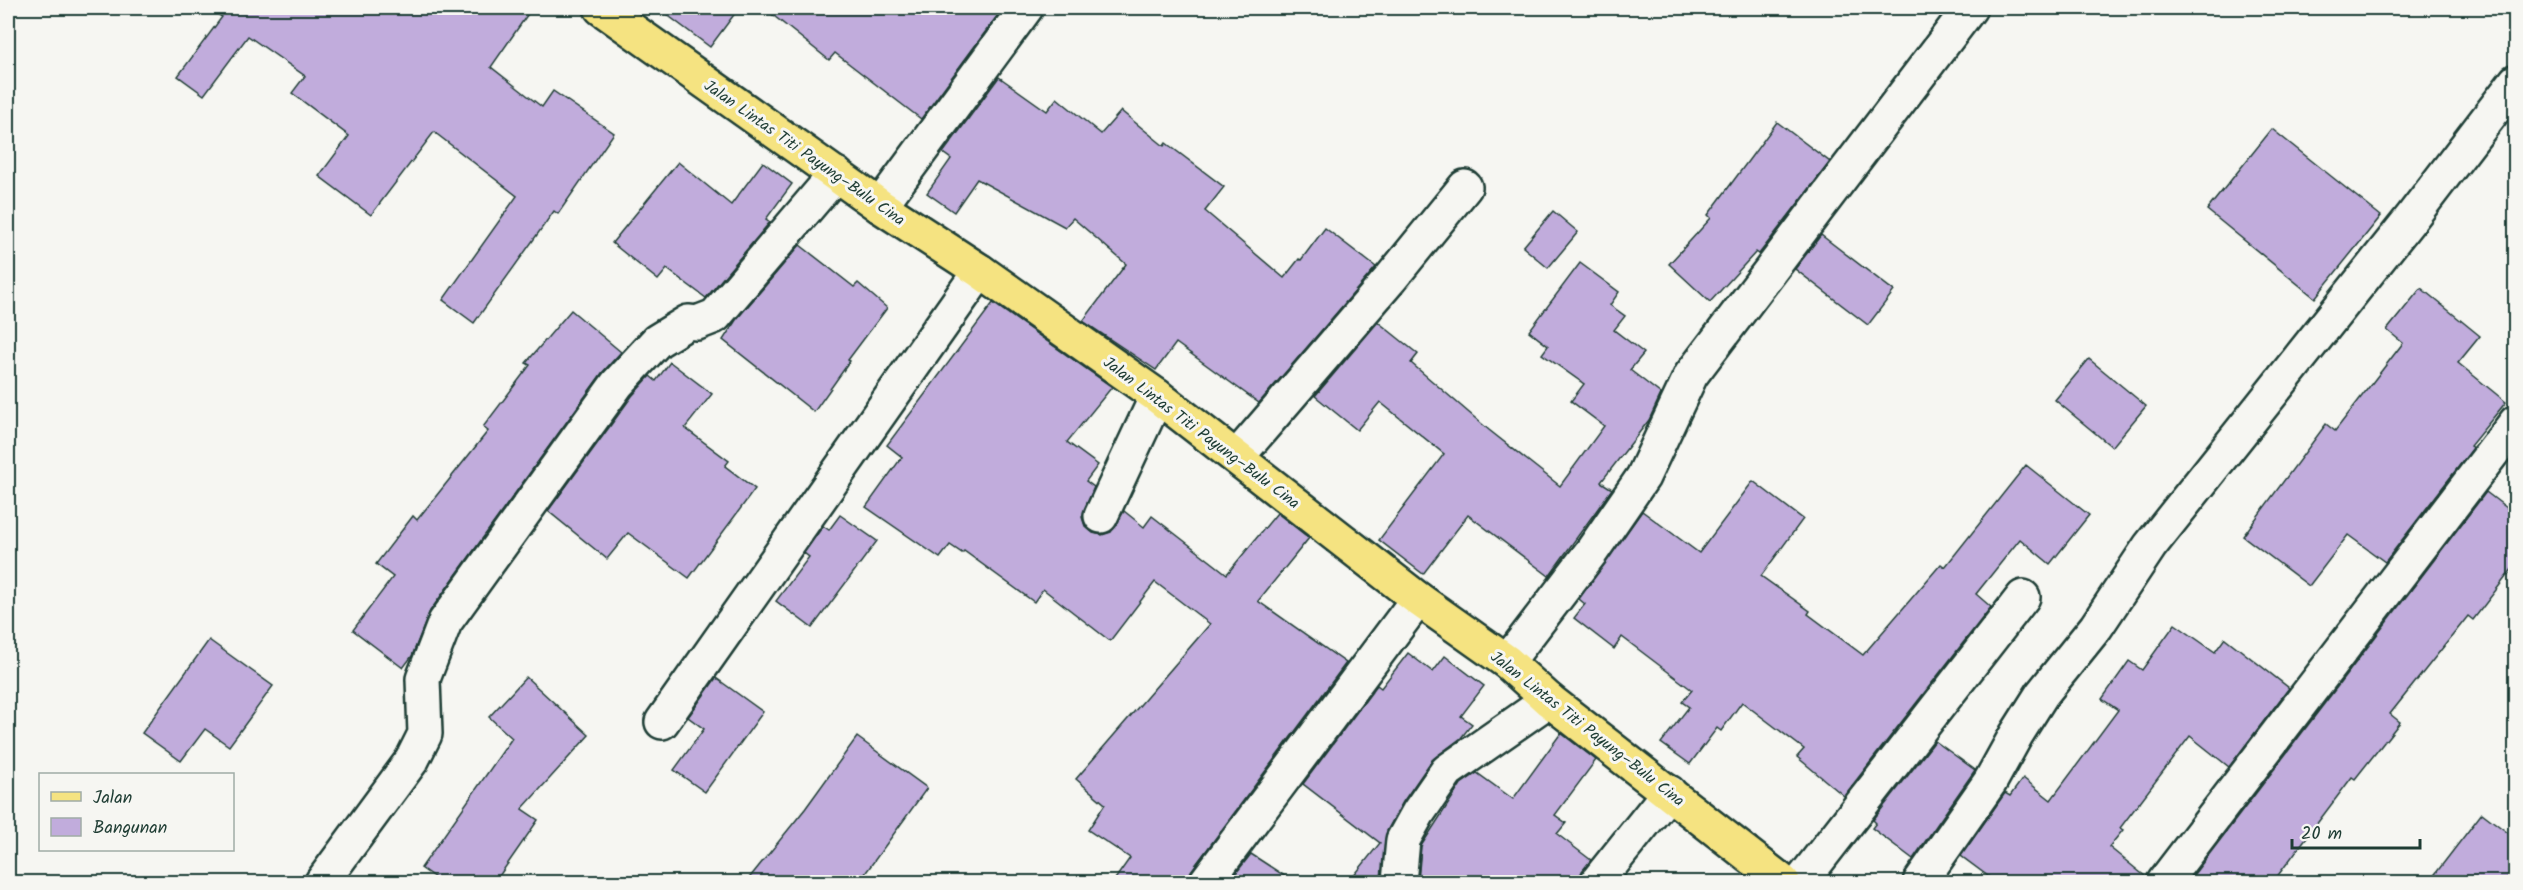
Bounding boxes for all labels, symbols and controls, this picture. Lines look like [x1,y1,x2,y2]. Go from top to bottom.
street label: Jalan Lintas Titi Payung–Bulu Cina [698,74,910,233]
street label: Jalan Lintas Titi Payung–Bulu Cina [1097,351,1305,516]
street label: Jalan Lintas Titi Payung–Bulu Cina [1485,645,1690,813]
legend [39,773,234,851]
text: Jalan [93,784,132,813]
scale bar [2292,812,2420,850]
text: Bangunan [93,814,167,843]
text: 20 m [2301,820,2342,849]

